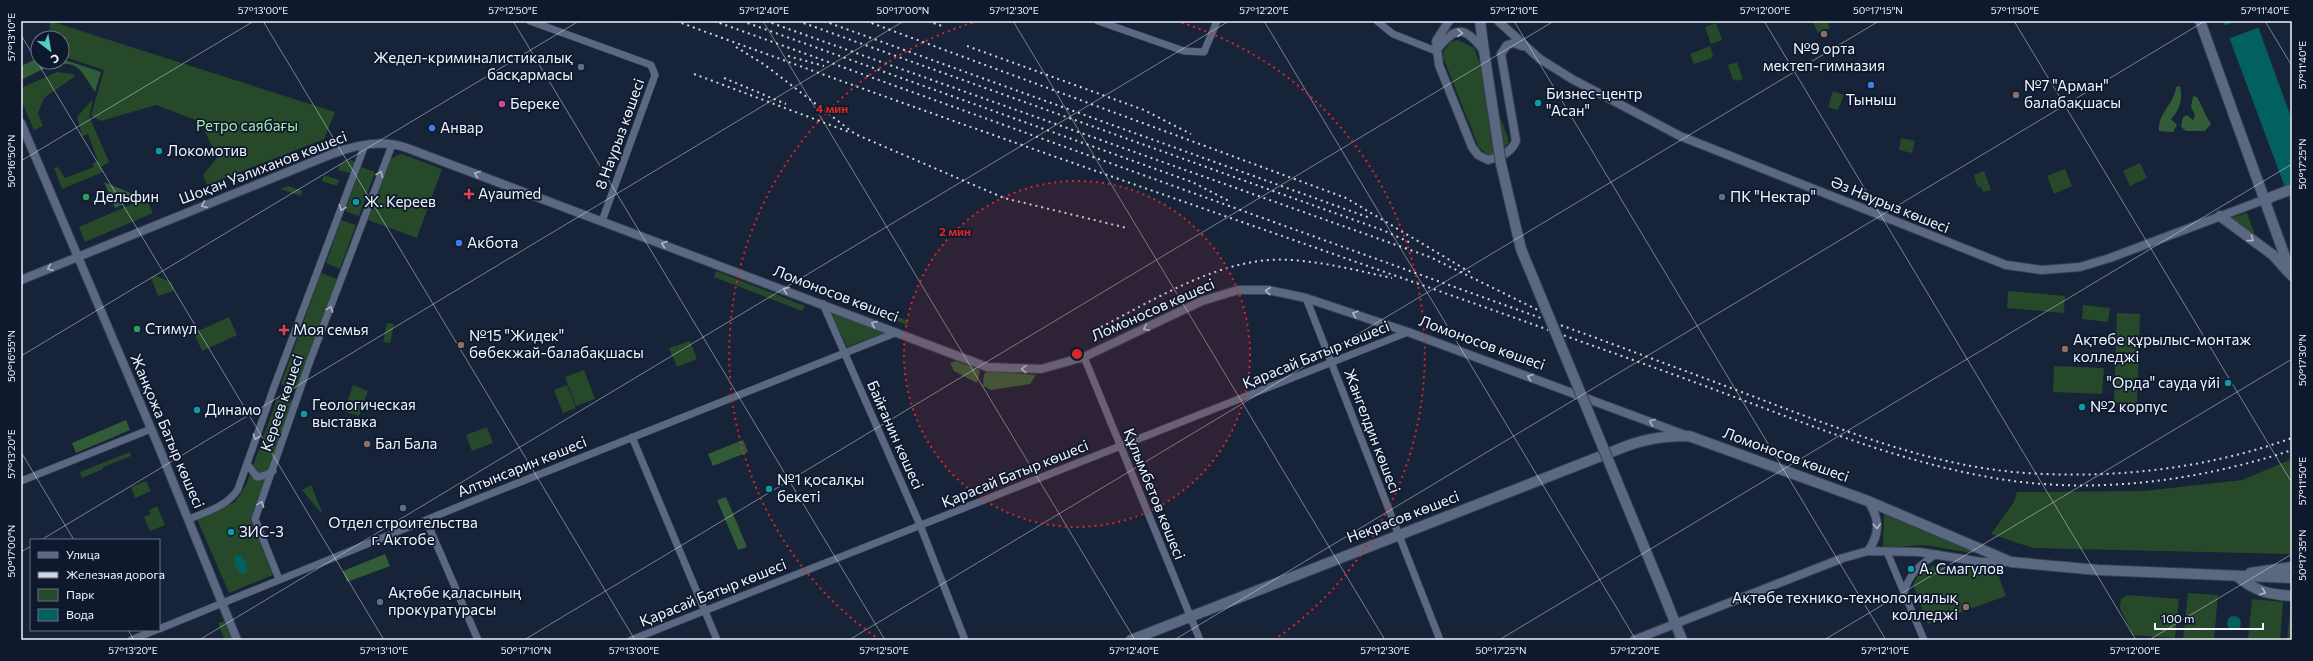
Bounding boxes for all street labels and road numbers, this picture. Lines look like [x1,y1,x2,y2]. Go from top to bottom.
street label: 8 Наурыз көшесі [591,76,647,192]
street label: Шоқан Уәлиханов көшесі [176,127,349,207]
street label: Әз Наурыз көшесі [1828,172,1952,236]
street label: Ломоносов көшесі [771,261,902,325]
street label: Ломоносов көшесі [1088,274,1217,344]
street label: Ломоносов көшесі [1417,311,1548,373]
street label: Қарасай Батыр көшесі [1240,316,1392,392]
street label: Жанқожа Батыр көшесі [127,351,209,511]
street label: Кереев көшесі [256,352,306,453]
street label: Жангелдин көшесі [1341,366,1405,495]
street label: Байғанин көшесі [864,377,928,492]
street label: Ломоносов көшесі [1721,423,1852,485]
street label: Құлымбетов көшесі [1120,425,1189,562]
street label: Алтынсарин көшесі [454,432,589,500]
street label: Қарасай Батыр көшесі [939,435,1091,511]
street label: Некрасов көшесі [1344,486,1462,546]
street label: Қарасай Батыр көшесі [637,554,789,630]

